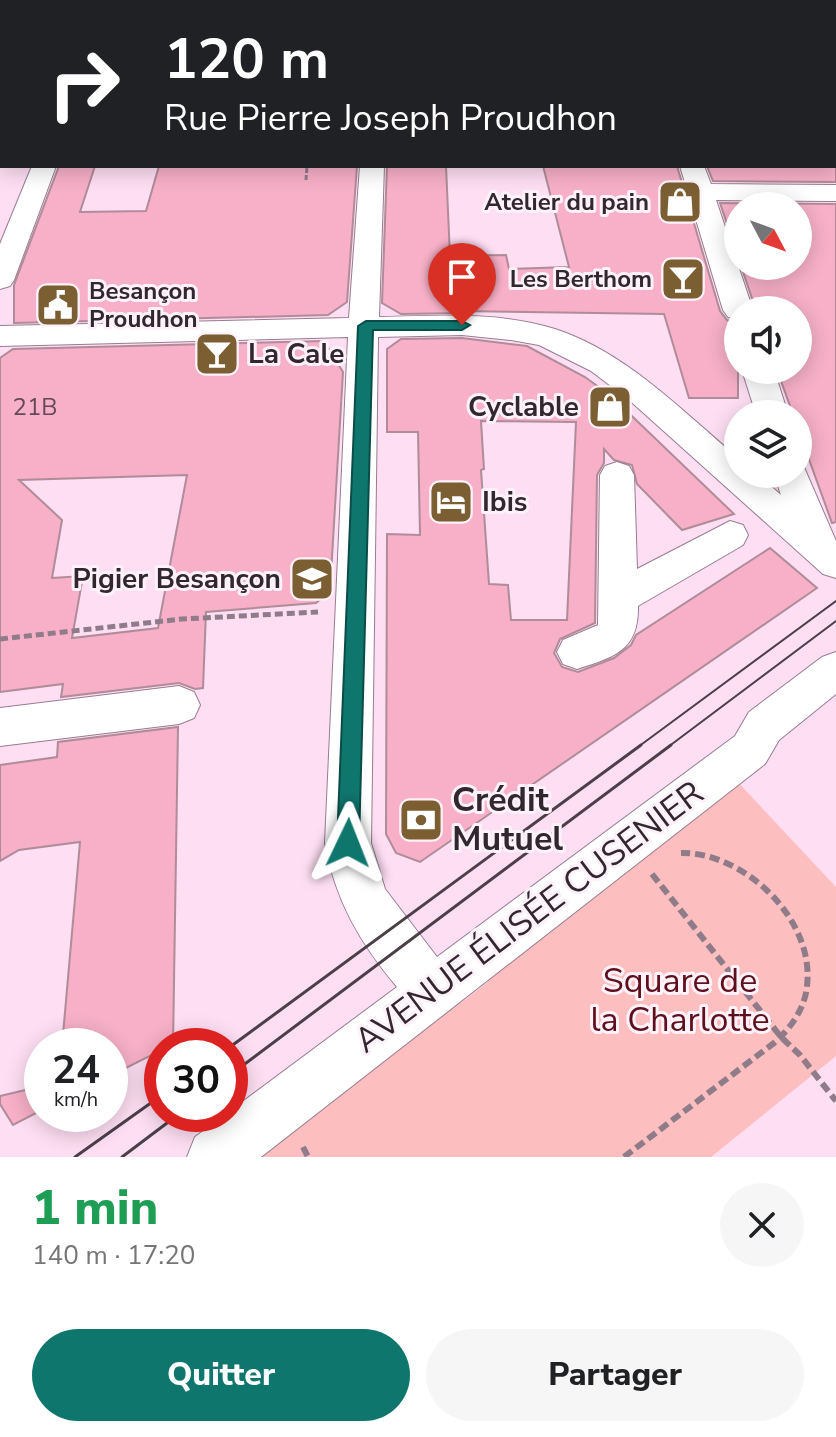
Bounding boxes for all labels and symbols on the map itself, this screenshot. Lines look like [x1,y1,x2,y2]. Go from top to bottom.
shop icon: Atelier du pain [656,178,704,226]
place label: Atelier du pain [484,186,649,218]
north arrow [724,192,812,280]
pin [428,243,496,325]
bar icon: Les Berthom [659,255,707,303]
place label: Les Berthom [510,263,652,295]
place label: Besançon Proudhon [89,275,198,335]
public building icon: Besançon Proudhon [34,281,82,329]
bar icon: La Cale [193,330,241,378]
place label: La Cale [248,335,344,373]
shop icon: Cyclable [586,383,634,431]
place label: Cyclable [468,388,579,426]
house number: 21B [12,391,58,423]
hotel icon: Ibis [427,478,475,526]
place label: Ibis [482,483,527,521]
school or university icon: Pigier Besançon [288,555,336,603]
place label: Pigier Besançon [73,560,281,598]
street label: AVENUE ÉLISÉE CUSENIER [345,771,713,1063]
place label: Crédit Mutuel [452,777,563,862]
bank icon: Crédit Mutuel [397,796,445,844]
position arrow [306,801,390,885]
park label: Square de la Charlotte [590,958,770,1043]
speed limit sign: 30 [144,1028,248,1132]

